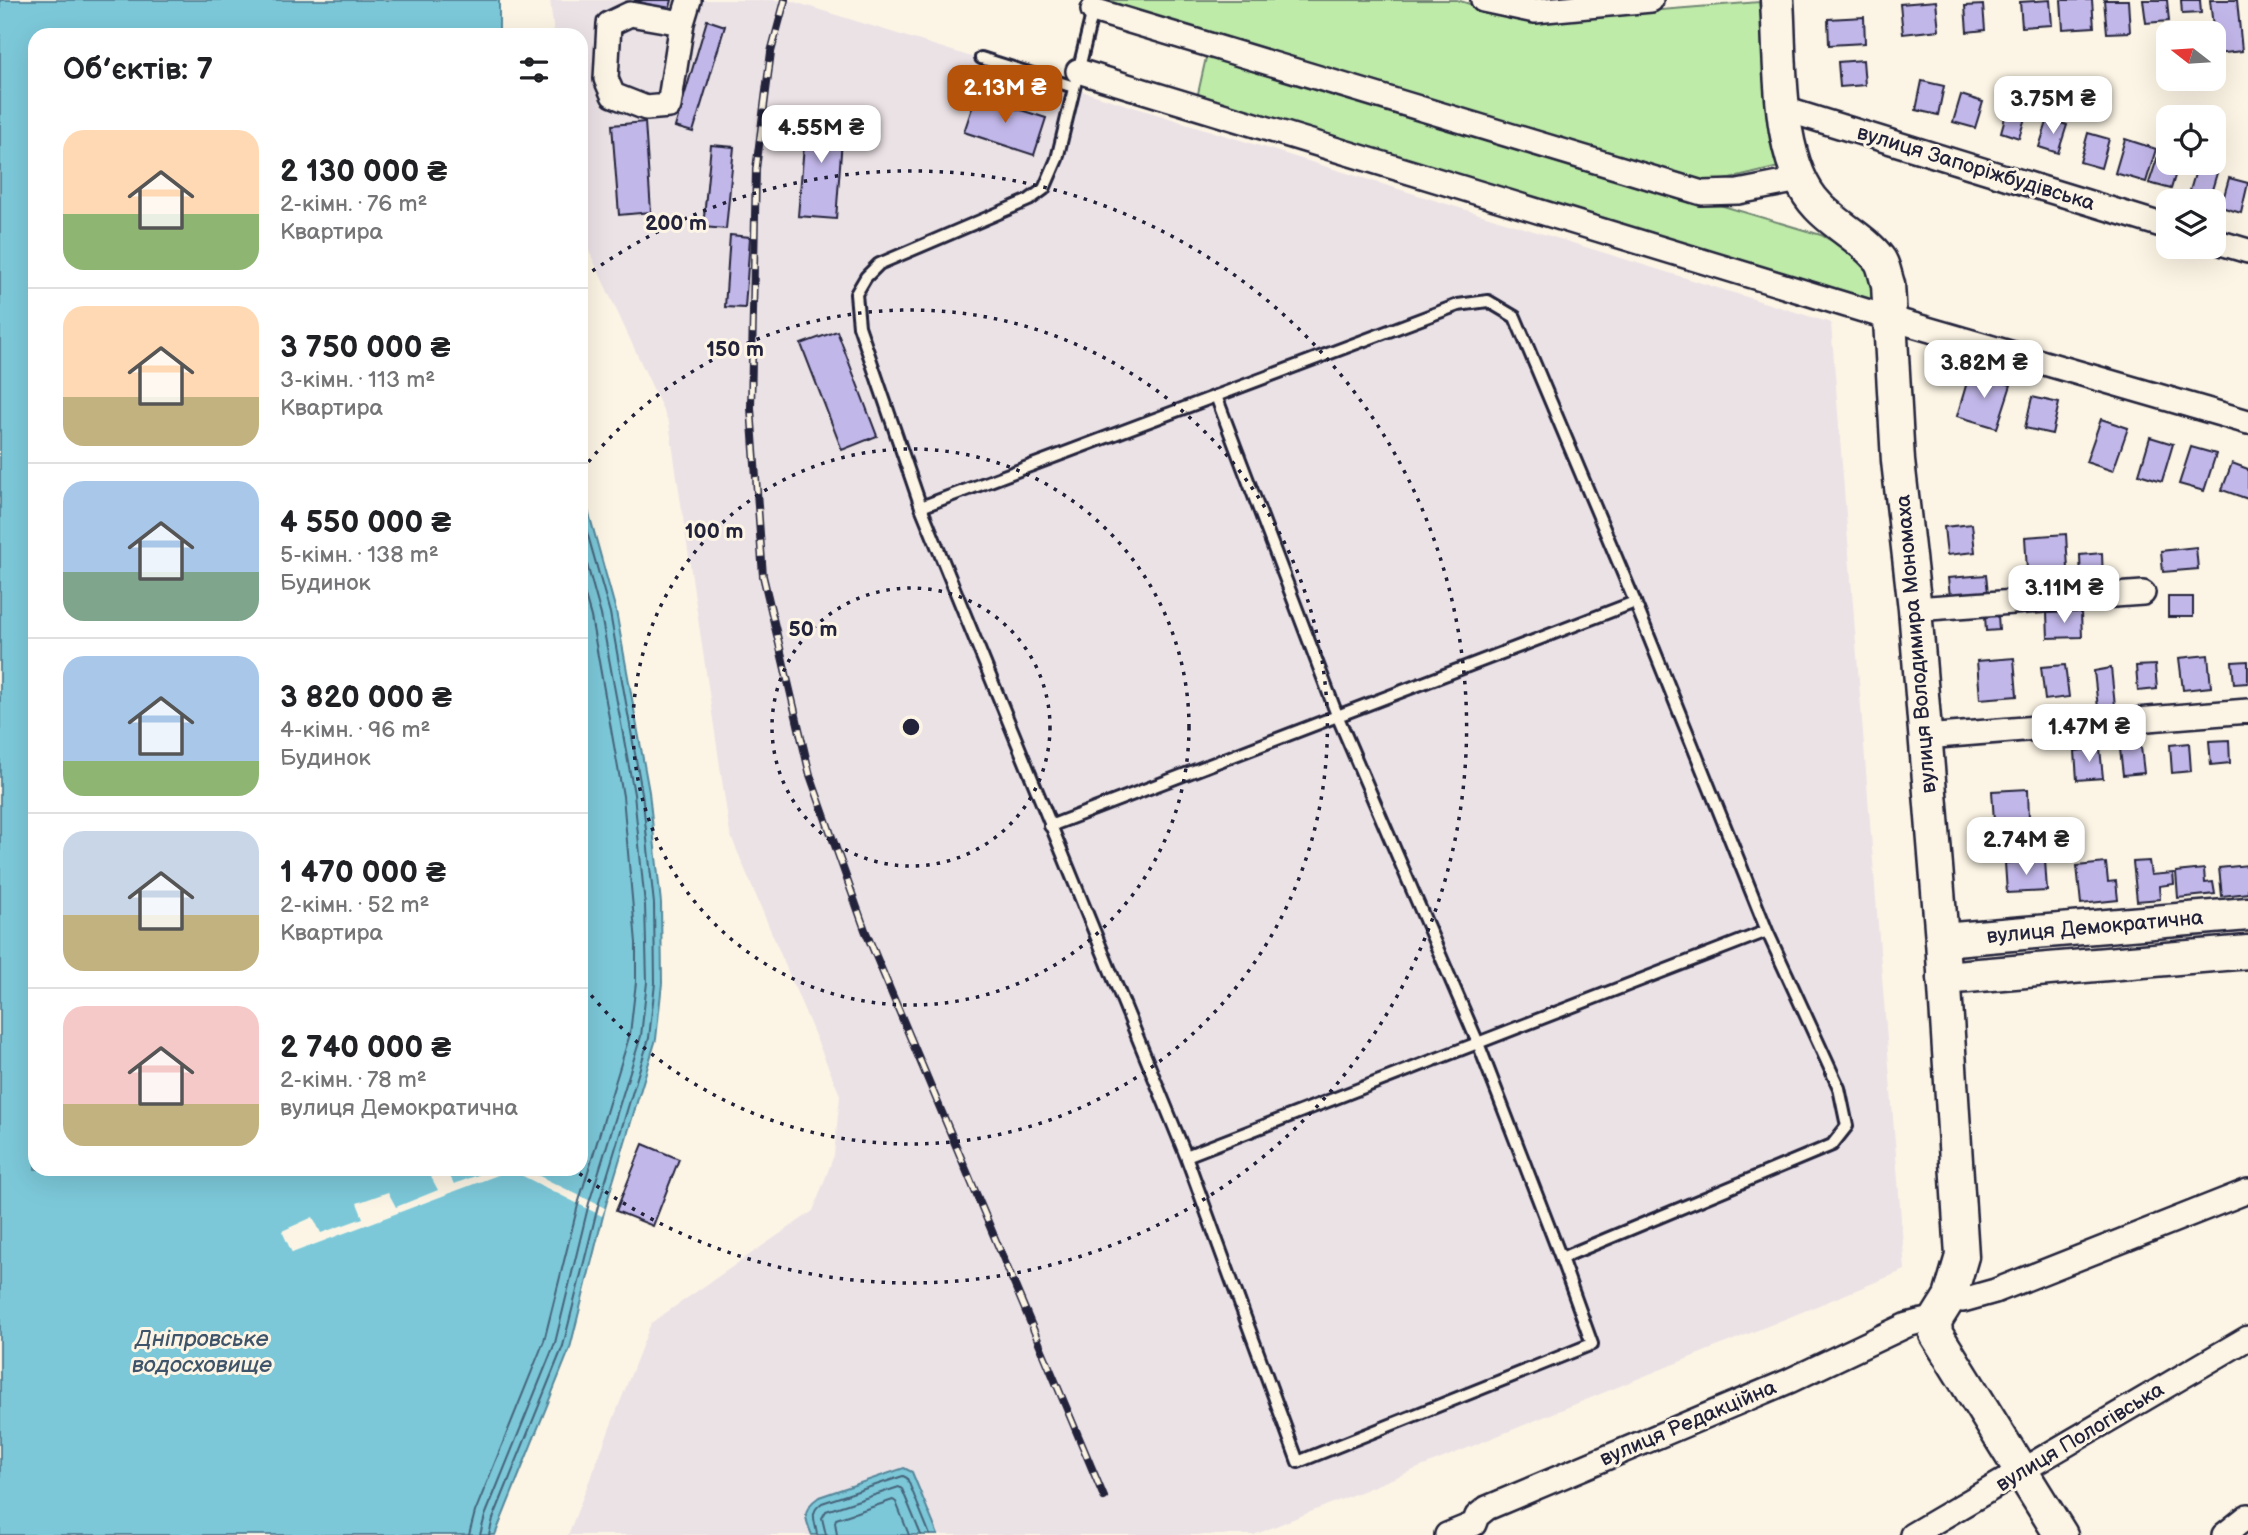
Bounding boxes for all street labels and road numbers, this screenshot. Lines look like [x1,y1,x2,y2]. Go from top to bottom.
street label: вулиця Запоріжбудівська [1854,120,2099,216]
street label: вулиця Володимира Мономаха [1890,493,1942,794]
street label: вулиця Демократична [1986,905,2205,949]
street label: вулиця Редакційна [1596,1374,1780,1471]
street label: вулиця Пологівська [1991,1377,2169,1497]

